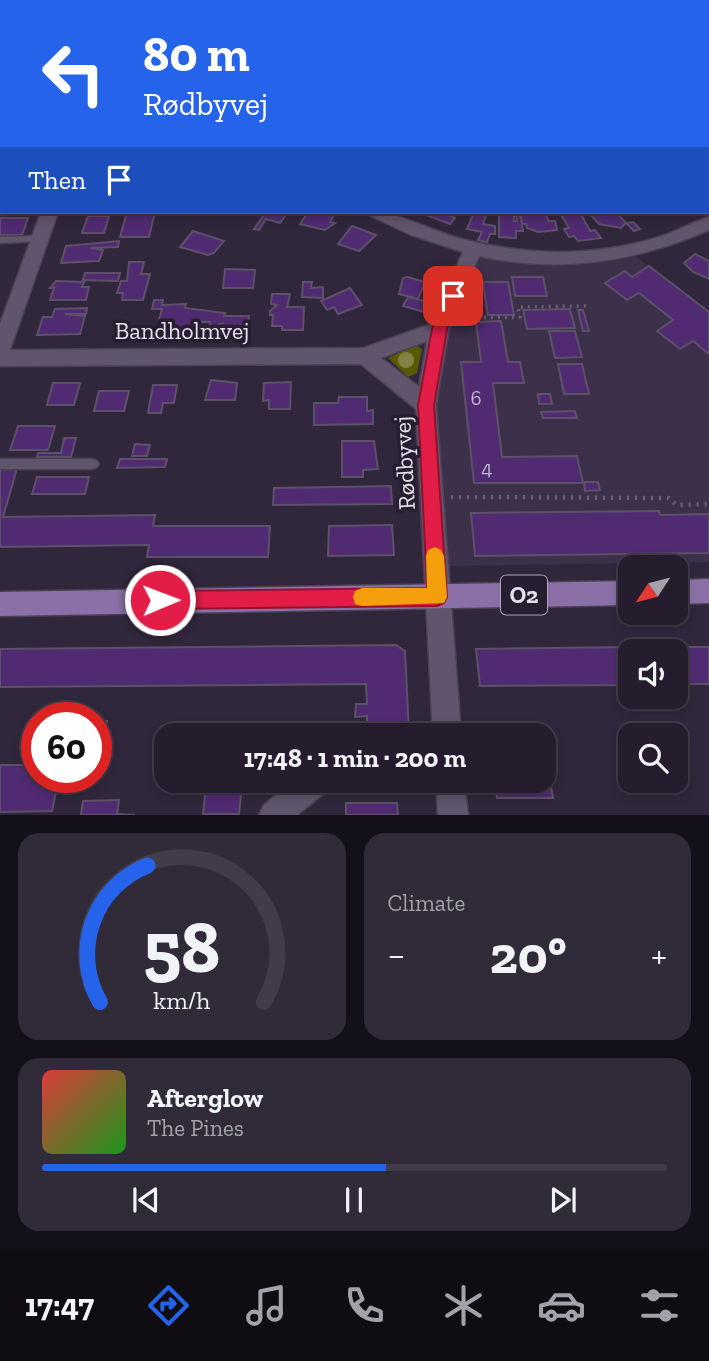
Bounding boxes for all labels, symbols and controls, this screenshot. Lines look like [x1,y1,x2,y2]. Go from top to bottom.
text: 80 m [143,25,250,84]
icon: left [28,28,119,119]
text: Rødbyvej [143,85,268,123]
icon: arrive [100,161,138,199]
text: Then [28,164,86,196]
pin [423,266,483,326]
icon: arrive [434,277,472,315]
street label: Bandholmvej [115,316,249,345]
house number: 6 [470,385,482,410]
street label: Rødbyvej [387,415,421,511]
house number: 4 [481,455,493,480]
north arrow [618,555,688,625]
map controls [618,555,688,793]
position arrow [123,563,197,637]
road number: O2 [501,576,547,614]
button: sound [618,639,688,709]
speed limit sign: 60 [21,702,112,793]
button: search [618,723,688,793]
text: 17:48 · 1 min · 200 m [244,742,466,774]
text: Climate [388,889,465,917]
text: 58 [143,904,220,992]
text: 20° [490,924,567,986]
text: − [388,932,405,978]
text: + [651,932,667,978]
text: km/h [153,985,210,1015]
text: Afterglow [147,1082,263,1114]
text: The Pines [147,1114,244,1142]
icon: previous [127,1181,165,1219]
icon: pause [335,1181,373,1219]
icon: next [544,1181,582,1219]
icon: directions [144,1281,193,1330]
icon: music [242,1281,291,1330]
icon: phone [340,1281,389,1330]
icon: climate [439,1281,488,1330]
icon: car [537,1281,586,1330]
icon: filters [635,1281,684,1330]
text: 17:47 [25,1286,94,1324]

